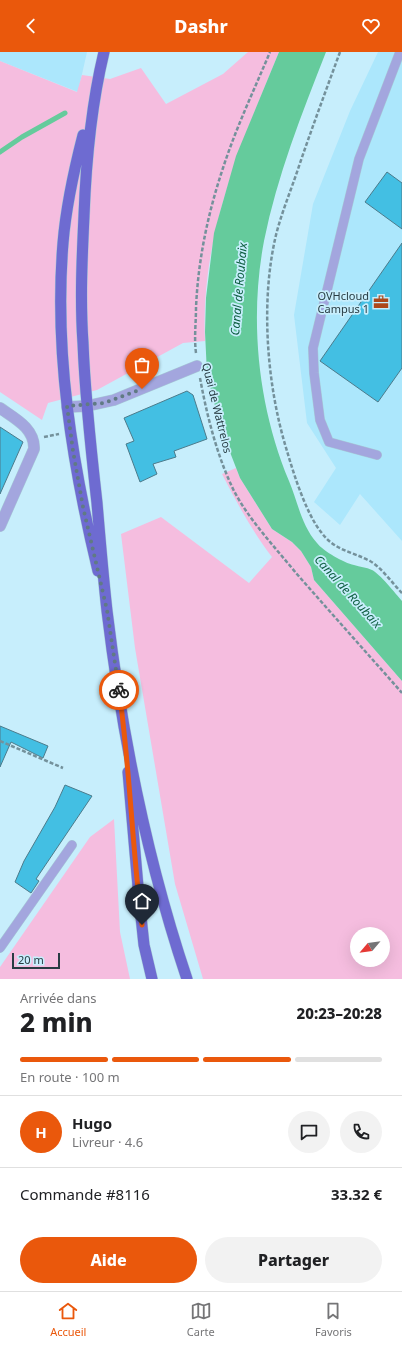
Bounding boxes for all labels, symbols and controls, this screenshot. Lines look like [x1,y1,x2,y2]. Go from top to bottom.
text: Dashr [174,14,228,38]
icon: back [20,15,42,37]
icon: heart [360,15,382,37]
water label: Canal de Roubaix [226,241,251,336]
place label: OVHcloud Campus 1 [317,288,369,316]
office icon: OVHcloud Campus 1 [372,293,390,311]
pin [125,348,159,389]
icon: bag [131,354,153,376]
street label: Quai de Wattrelos [199,361,236,455]
water label: Canal de Roubaix [311,551,387,633]
courier [99,670,139,710]
icon: bike [108,679,130,701]
pin [125,884,159,925]
icon: home [131,890,153,912]
north arrow [350,927,390,967]
map controls [350,927,390,967]
scale bar [12,951,60,970]
text: 20 m [18,952,44,967]
text: Arrivée dans [20,989,97,1007]
text: 20:23–20:28 [297,1003,382,1023]
text: 2 min [20,1004,93,1040]
text: En route · 100 m [20,1068,120,1086]
button: chat [288,1111,330,1153]
button: phone [340,1111,382,1153]
text: Hugo [72,1113,112,1133]
text: H [35,1122,47,1142]
text: Livreur · 4.6 [72,1133,143,1151]
text: Commande #8116 [20,1184,150,1204]
text: 33.32 € [331,1184,382,1204]
button: Aide [20,1237,197,1283]
button: Partager [205,1237,382,1283]
tab: Accueil [50,1300,86,1339]
tab: Carte [187,1300,215,1339]
tab: Favoris [315,1300,352,1339]

